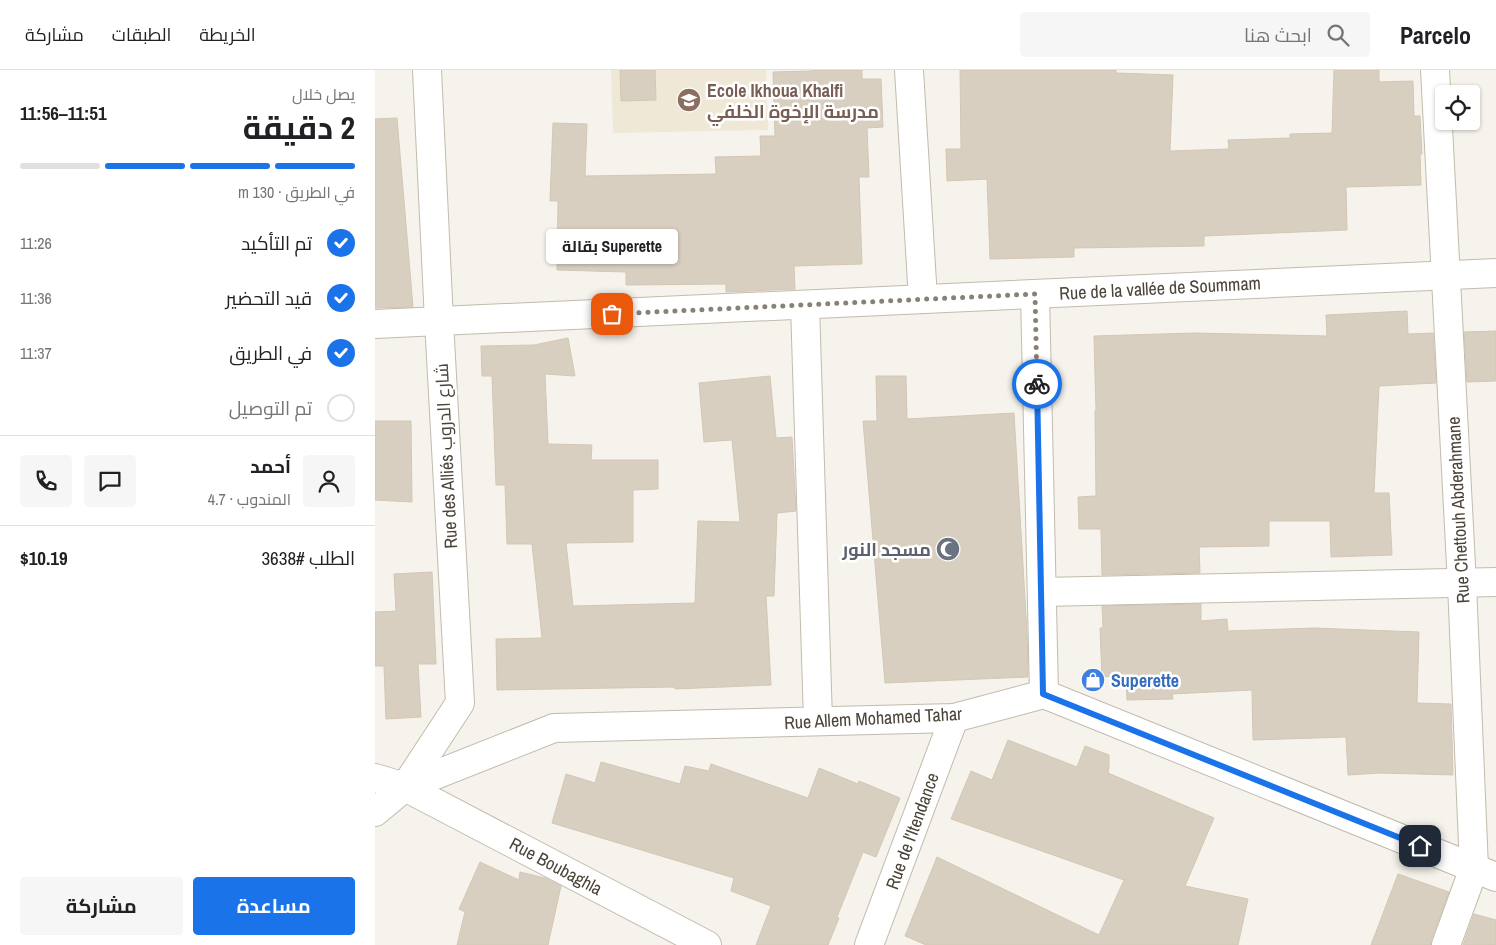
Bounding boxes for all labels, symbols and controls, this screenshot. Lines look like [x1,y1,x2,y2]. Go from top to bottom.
search box [1020,12,1370,57]
text: Parcelo [1400,19,1471,51]
icon: search [1324,21,1352,49]
text: مشاركة [25,22,84,47]
text: الطبقات [112,22,171,47]
text: الخريطة [199,22,256,47]
text: ابحث هنا [1244,22,1312,48]
place label: Ecole Ikhoua Khalfi مدرسة الإخوة الخلفي [707,78,879,127]
text: يصل خلال [292,83,355,105]
map controls [1435,85,1480,130]
button: locate [1435,85,1480,130]
school or university icon: Ecole Ikhoua Khalfi مدرسة الإخوة الخلفي [676,87,702,113]
text: 11:51–11:56 [20,100,107,126]
text: 2 دقيقة [243,106,355,149]
text: في الطريق · 130 m [238,181,355,203]
icon: check [327,229,355,257]
callout: Superette بقالة [546,229,678,264]
text: تم التأكيد [241,230,312,256]
text: 11:26 [20,232,52,254]
text: Superette بقالة [562,235,662,257]
street label: Rue de la vallée de Soummam [1059,270,1261,306]
icon: check [327,284,355,312]
text: قيد التحضير [226,285,312,311]
text: 11:36 [20,287,52,309]
pin [591,293,633,335]
icon: bag [598,300,626,328]
icon: check [327,339,355,367]
text: في الطريق [229,340,312,366]
text: 11:37 [20,342,52,364]
courier [1012,359,1062,409]
street label: Rue des Alliés شارع الدروب [429,363,463,549]
icon: bike [1023,370,1051,398]
text: تم التوصيل [229,395,312,421]
street label: Rue Chettouh Abderahmane [1441,416,1475,604]
text: أحمد [250,453,291,479]
button: phone [20,455,72,507]
button: chat [84,455,136,507]
button: person [303,455,355,507]
text: المندوب · 4.7 [208,488,291,510]
mosque icon: مسجد النور [935,536,961,562]
place label: مسجد النور [841,537,931,562]
text: $10.19 [20,545,68,571]
text: الطلب #3638 [261,545,355,571]
shop icon: Superette [1080,667,1106,693]
place label: Superette [1111,668,1179,693]
street label: Rue Allem Mohamed Tahar [783,701,963,735]
street label: Rue de l'Itendance [879,769,945,893]
pin [1399,825,1441,867]
street label: Rue Boubaghla [505,831,607,901]
icon: home [1406,832,1434,860]
button: مشاركة [20,877,183,935]
button: مساعدة [193,877,355,935]

